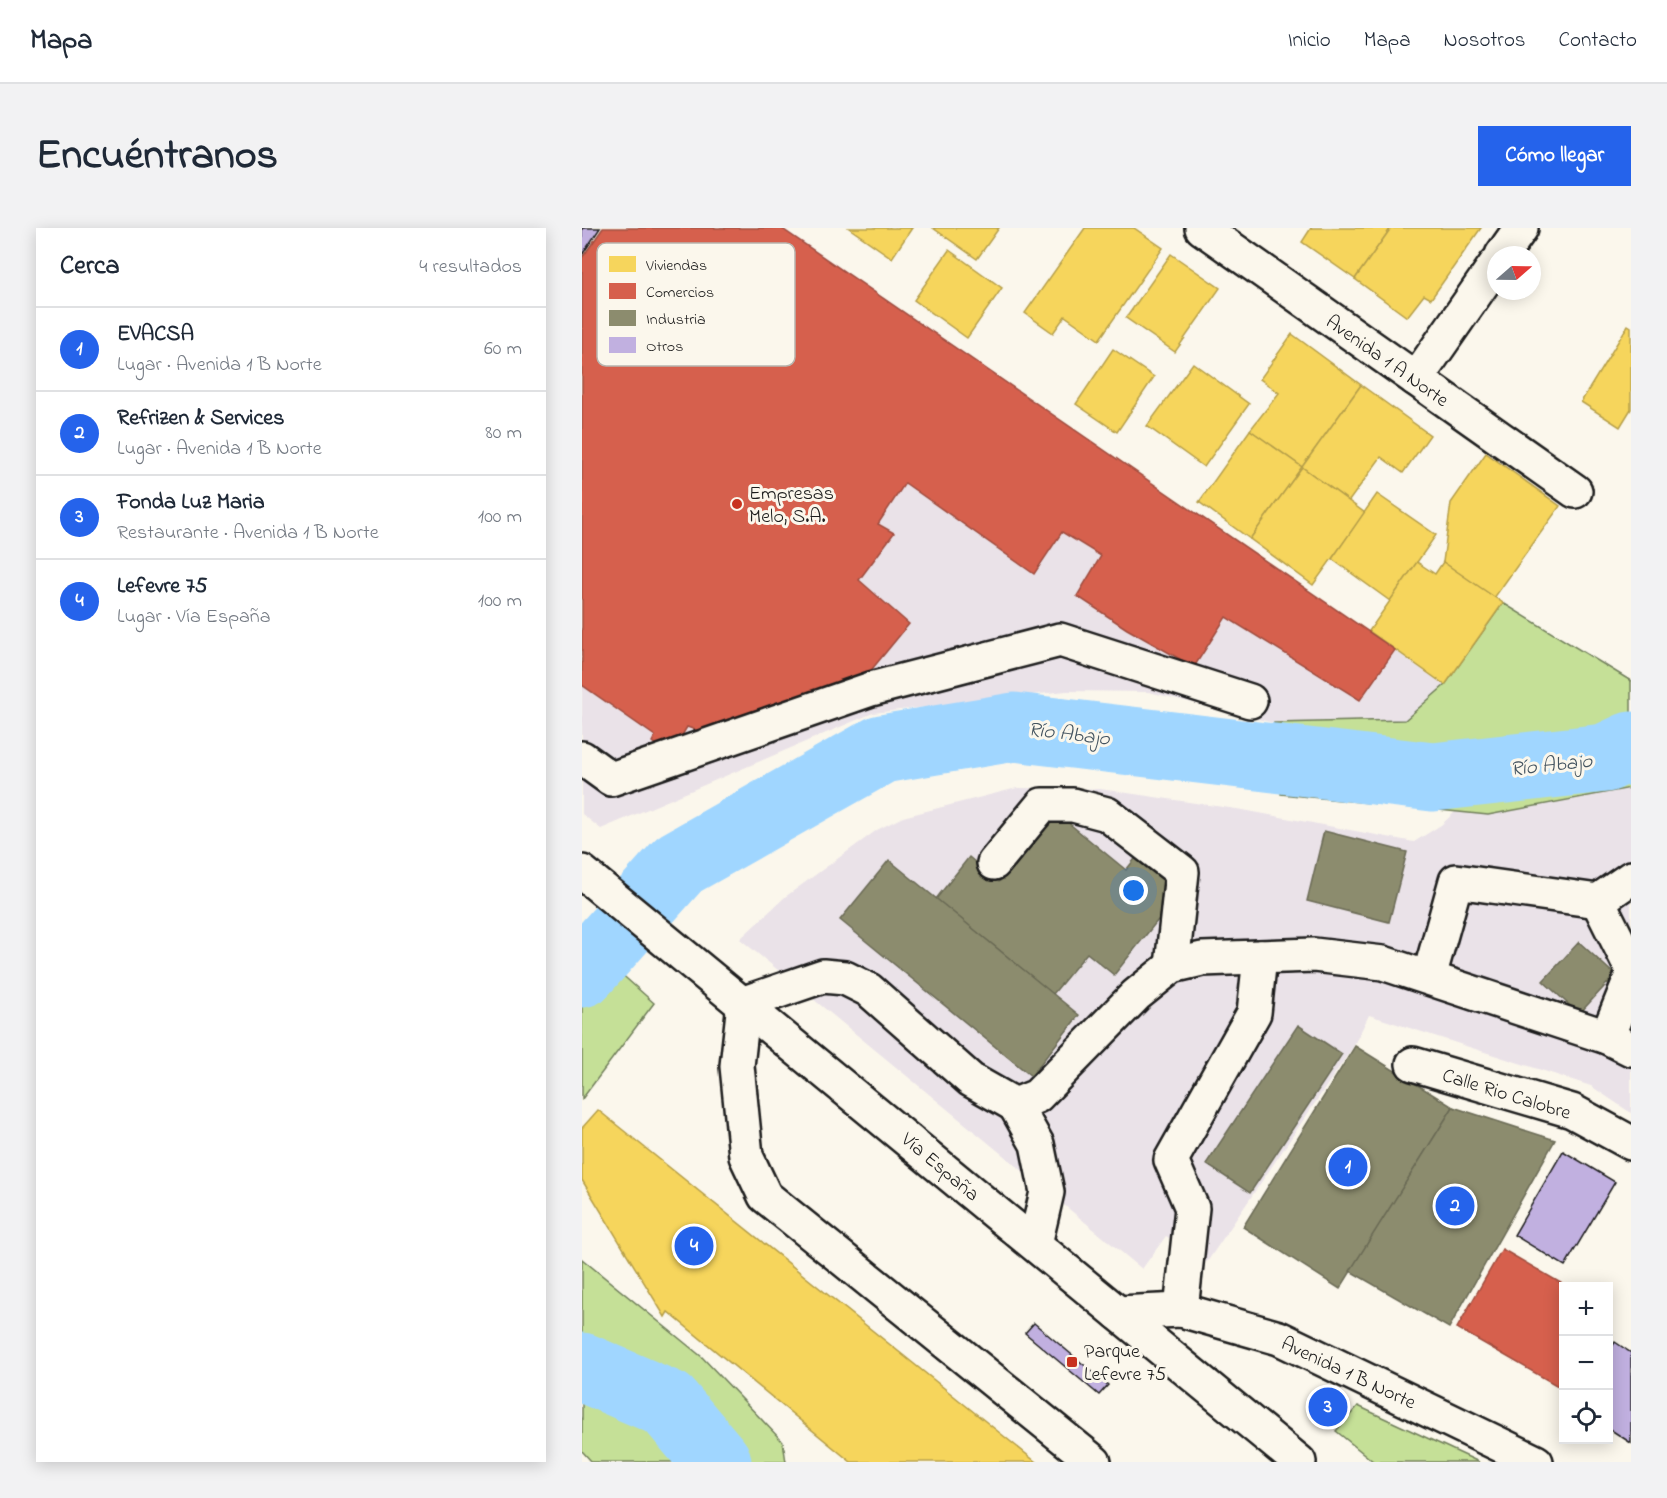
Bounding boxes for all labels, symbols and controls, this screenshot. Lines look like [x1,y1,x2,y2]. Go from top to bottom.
text: Mapa [30,21,92,62]
text: Inicio [1288,26,1331,56]
text: Mapa [1364,26,1411,56]
text: Nosotros [1444,26,1526,56]
text: Contacto [1559,26,1637,56]
text: Encuéntranos [36,126,278,187]
button: Cómo llegar [1478,126,1631,186]
legend [597,243,795,366]
north arrow [1487,246,1541,300]
text: Cerca [60,248,120,286]
text: 4 resultados [419,253,522,282]
text: Viviendas [645,254,707,278]
text: Comercios [646,281,714,305]
text: Industria [646,308,706,332]
street label: Avenida 1 A Norte [1319,309,1454,415]
text: EVACSA [117,319,194,351]
text: 1 [76,335,83,364]
text: 60 m [484,335,522,364]
text: Otros [646,335,683,359]
text: Lugar · Avenida 1 B Norte [117,351,322,380]
text: Refrizen & Services [117,403,284,435]
text: 2 [75,419,84,448]
text: 80 m [485,419,522,448]
text: Lugar · Avenida 1 B Norte [117,435,322,464]
place label: Empresas Melo, S.A. [749,480,834,532]
text: Fonda Luz Maria [117,487,265,519]
marker: Empresas Melo, S.A. [730,497,744,511]
text: 3 [75,503,84,532]
text: 100 m [478,503,522,532]
text: Restaurante · Avenida 1 B Norte [117,519,379,548]
text: Lefevre 75 [117,571,207,603]
text: 4 [75,587,84,616]
text: 100 m [478,587,522,616]
text: Lugar · Vía España [117,603,270,632]
water label: Río Abajo [1026,715,1112,755]
water label: Río Abajo [1509,747,1595,785]
your location [1119,876,1148,905]
street label: Calle Rio Calobre [1438,1062,1574,1129]
street label: Vía España [893,1126,985,1209]
pin: 1 [1328,1144,1368,1190]
pin: 2 [1436,1184,1474,1228]
pin: 4 [674,1224,714,1268]
map controls [1559,1282,1613,1444]
button: + [1559,1282,1613,1336]
street label: Avenida 1 B Norte [1276,1330,1420,1418]
button: − [1559,1336,1613,1390]
place label: Parque Lefevre 75 [1084,1338,1166,1390]
marker: Parque Lefevre 75 [1065,1355,1079,1369]
pin: 3 [1308,1384,1348,1430]
button: locate [1559,1390,1613,1444]

